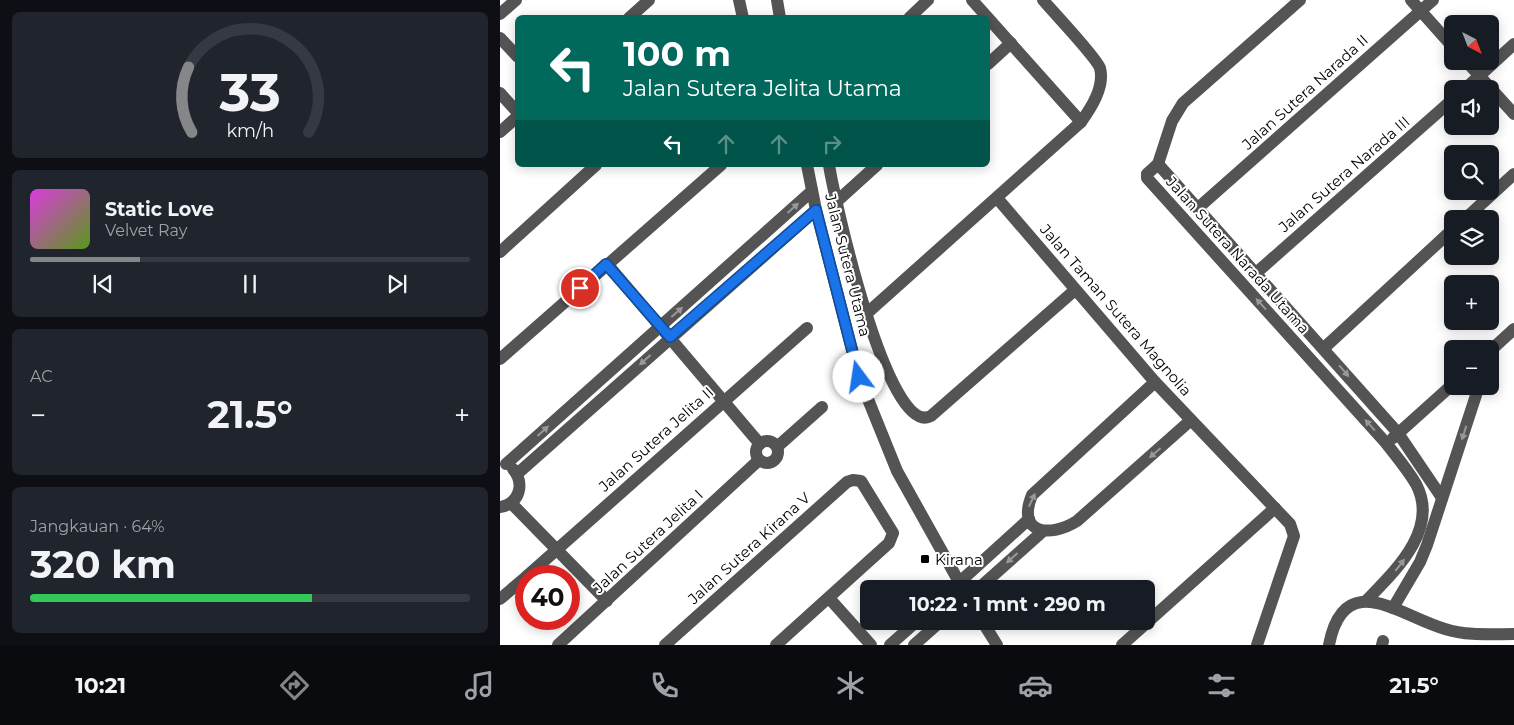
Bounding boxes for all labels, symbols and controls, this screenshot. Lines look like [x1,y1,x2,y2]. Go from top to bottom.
north arrow [1444,15,1499,70]
map controls [1444,15,1499,395]
street label: Jalan Sutera Narada II [1237,30,1372,154]
text: 100 m [623,32,731,75]
icon: left [540,35,605,100]
text: 33 [218,61,281,124]
text: Jalan Sutera Jelita Utama [623,75,902,102]
button: sound [1444,80,1499,135]
street label: Jalan Sutera Narada III [1274,112,1413,237]
text: km/h [226,120,274,141]
icon: left [659,130,687,158]
icon: ahead [712,130,740,158]
icon: ahead [765,130,793,158]
icon: right [818,130,846,158]
button: search [1444,145,1499,200]
street label: Jalan Sutera Narada Utama [1162,172,1314,338]
street label: Jalan Sutera Utama [821,190,875,339]
text: Static Love [105,198,214,221]
one-way arrow [787,202,799,214]
button: layers [1444,210,1499,265]
street label: Jalan Taman Sutera Magnolia [1036,219,1196,400]
text: Velvet Ray [105,221,187,240]
pin [559,267,601,309]
icon: previous [89,270,117,298]
icon: pause [236,270,264,298]
icon: next [383,270,411,298]
icon: arrive [566,274,594,302]
button: + [1444,275,1499,330]
one-way arrow [1255,299,1267,311]
one-way arrow [670,306,683,317]
button: − [1444,340,1499,395]
position arrow [832,350,884,402]
one-way arrow [639,354,651,366]
one-way arrow [1338,365,1349,378]
text: AC [30,367,53,386]
street label: Jalan Sutera Jelita II [594,382,717,496]
text: 21.5° [207,391,293,438]
text: − [30,398,46,432]
text: + [454,398,470,432]
one-way arrow [1364,419,1376,431]
one-way arrow [1459,425,1467,440]
one-way arrow [536,426,549,437]
one-way arrow [1149,447,1161,459]
street label: Jalan Sutera Jelita I [588,485,707,597]
street label: Jalan Sutera Kirana V [683,488,814,609]
one-way arrow [1027,492,1036,507]
text: Jangkauan · 64% [30,517,165,536]
text: 320 km [30,541,176,588]
place label: Kirana [935,550,983,569]
marker: Kirana [919,553,931,565]
one-way arrow [1006,553,1019,564]
one-way arrow [1395,558,1405,572]
speed limit sign: 40 [515,565,580,630]
text: 10:22 · 1 mnt · 290 m [909,593,1106,616]
icon: directions [277,668,312,703]
icon: music [462,668,497,703]
icon: phone [647,668,682,703]
icon: climate [833,668,868,703]
icon: car [1018,668,1053,703]
icon: filters [1204,668,1239,703]
text: 10:21 [75,672,126,699]
text: 21.5° [1389,672,1439,699]

